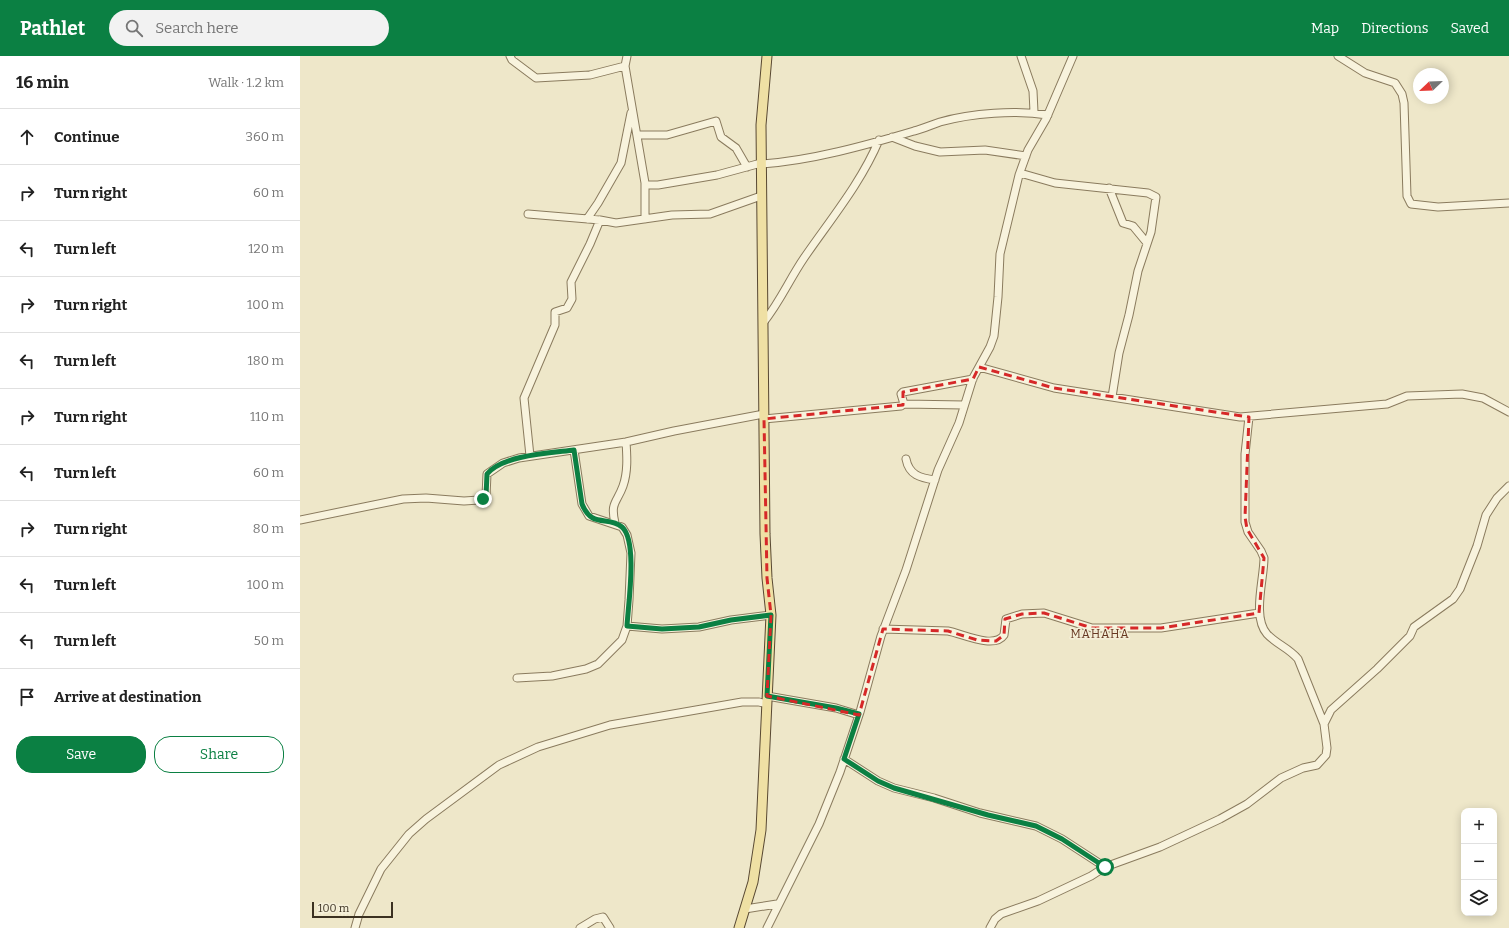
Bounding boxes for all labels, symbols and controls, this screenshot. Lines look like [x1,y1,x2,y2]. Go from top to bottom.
search box [109,10,389,46]
text: Pathlet [20,17,85,40]
icon: search [123,17,145,39]
text: Search here [155,19,238,37]
text: Map [1311,20,1339,37]
text: Directions [1361,20,1429,37]
text: Saved [1451,20,1489,37]
north arrow [1413,68,1449,104]
text: 16 min [16,72,69,93]
text: Walk · 1.2 km [208,75,284,90]
icon: ahead [16,126,38,148]
text: Continue [54,128,120,146]
text: 360 m [246,129,284,144]
icon: right [16,182,38,204]
text: Turn right [54,184,127,202]
text: 60 m [253,185,284,200]
icon: left [16,238,38,260]
text: Turn left [54,240,116,258]
text: 120 m [248,241,284,256]
icon: right [16,294,38,316]
text: Turn right [54,296,127,314]
text: 100 m [247,297,284,312]
icon: left [16,350,38,372]
text: Turn left [54,352,116,370]
text: 180 m [248,353,284,368]
icon: right [16,406,38,428]
text: Turn right [54,408,127,426]
text: 110 m [250,409,284,424]
icon: left [16,462,38,484]
text: Turn left [54,464,116,482]
text: 60 m [253,465,284,480]
route end [474,490,492,508]
icon: right [16,518,38,540]
text: Turn right [54,520,127,538]
text: 80 m [253,521,284,536]
icon: left [16,574,38,596]
text: Turn left [54,576,116,594]
text: 100 m [247,577,284,592]
district label: MAHAHA [1070,627,1130,641]
icon: left [16,630,38,652]
text: Turn left [54,632,116,650]
text: 50 m [254,633,284,648]
icon: arrive [16,686,38,708]
text: Arrive at destination [54,688,201,706]
button: Save [16,736,146,773]
button: Share [154,736,284,773]
map controls [1461,808,1497,916]
button: + [1461,808,1497,844]
button: − [1461,844,1497,880]
route start [1096,858,1114,876]
button: layers [1461,880,1497,916]
scale bar [312,900,393,919]
text: 100 m [318,902,349,915]

